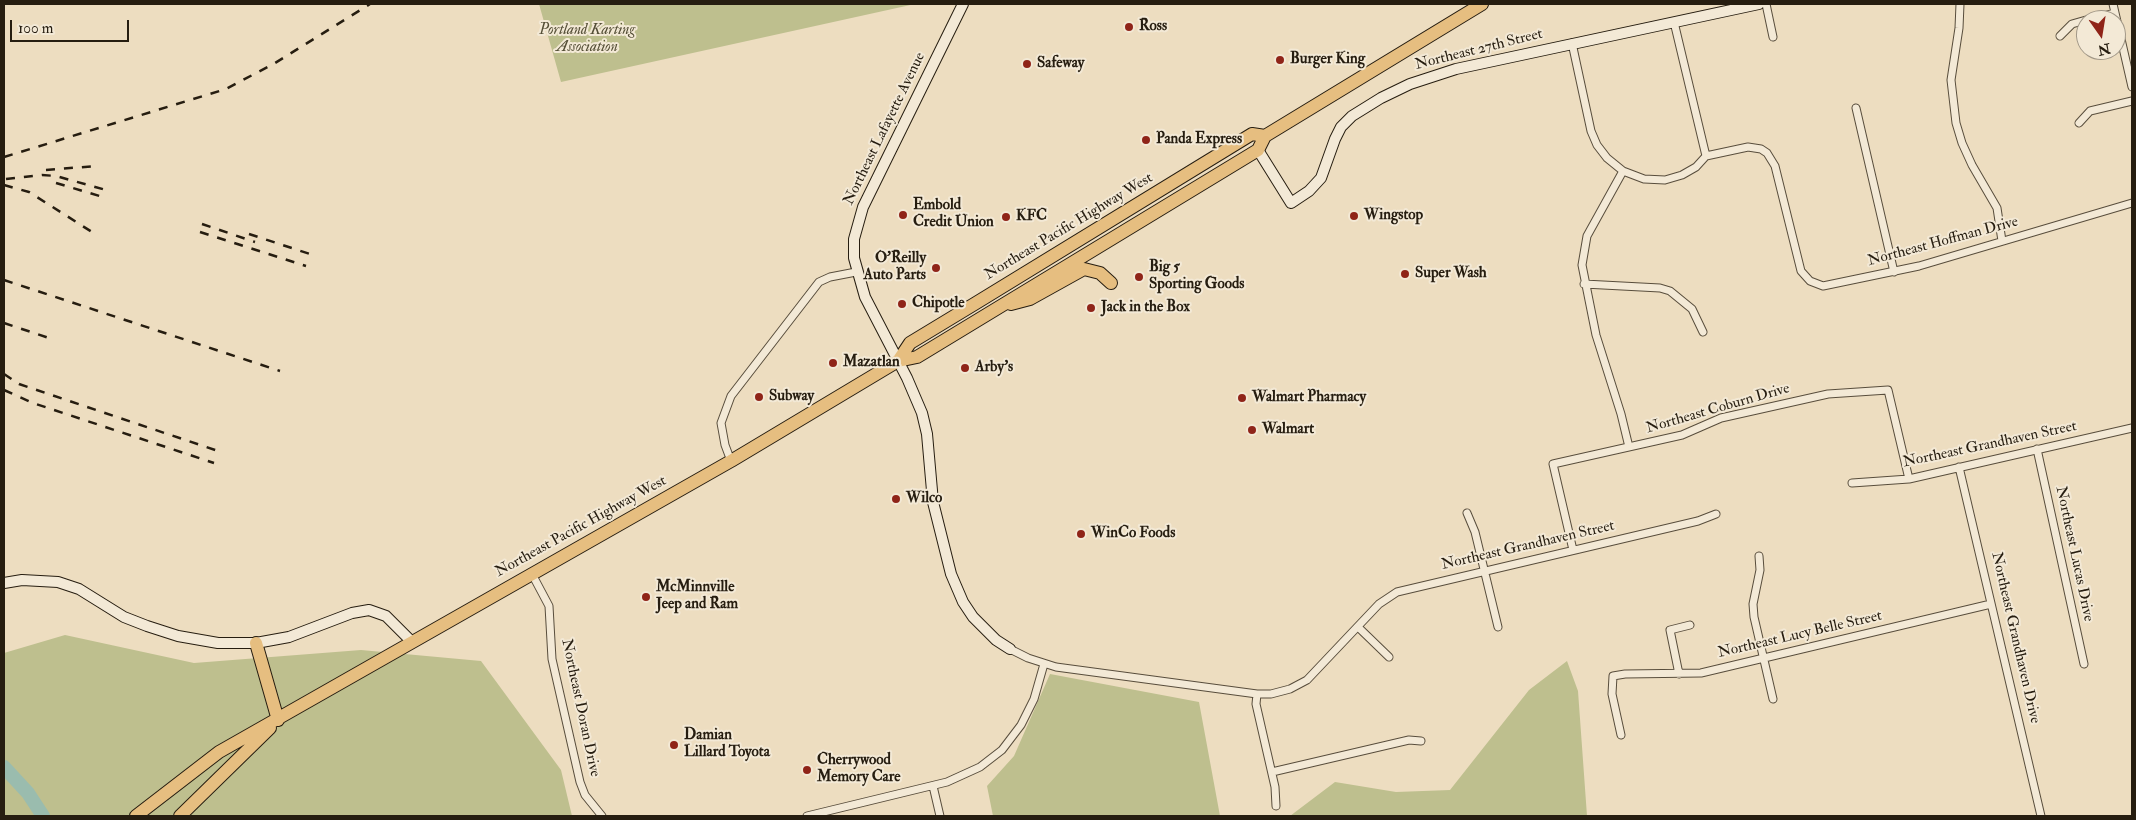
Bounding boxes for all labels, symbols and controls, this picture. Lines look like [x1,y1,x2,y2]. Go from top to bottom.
scale bar [12,10,131,42]
north arrow [2076,10,2126,60]
place label: Ross [1139,18,1167,36]
text: 100 m [18,19,53,38]
marker: Ross [1123,21,1135,33]
park label: Portland Karting Association [539,22,635,57]
street label: Northeast 27th Street [1413,25,1545,75]
text: N [2096,39,2112,59]
street label: Northeast Lafayette Avenue [840,50,930,208]
place label: Burger King [1290,51,1365,69]
marker: Burger King [1274,54,1286,66]
place label: Safeway [1037,55,1084,73]
marker: Safeway [1021,58,1033,70]
place label: Panda Express [1156,131,1242,149]
marker: Panda Express [1140,134,1152,146]
street label: Northeast Pacific Highway West [982,170,1156,284]
place label: Embold Credit Union [913,197,994,232]
place label: Wingstop [1364,207,1423,225]
place label: KFC [1016,208,1047,226]
marker: Embold Credit Union [897,209,909,221]
marker: Wingstop [1348,210,1360,222]
marker: KFC [1000,211,1012,223]
street label: Northeast Hoffman Drive [1866,213,2020,271]
place label: O'Reilly Auto Parts [863,250,926,285]
place label: Big 5 Sporting Goods [1149,259,1244,294]
marker: O'Reilly Auto Parts [930,262,942,274]
place label: Super Wash [1415,265,1487,283]
marker: Super Wash [1399,268,1411,280]
marker: Big 5 Sporting Goods [1133,271,1145,283]
place label: Chipotle [912,295,965,313]
marker: Chipotle [896,298,908,310]
place label: Jack in the Box [1101,299,1190,317]
marker: Jack in the Box [1085,302,1097,314]
place label: Mazatlan [843,354,900,372]
marker: Mazatlan [827,357,839,369]
place label: Arby's [975,359,1013,377]
marker: Arby's [959,362,971,374]
street label: Northeast Coburn Drive [1644,380,1792,438]
place label: Subway [769,388,814,406]
place label: Walmart Pharmacy [1252,389,1366,407]
marker: Subway [753,391,765,403]
marker: Walmart Pharmacy [1236,392,1248,404]
street label: Northeast Grandhaven Street [1902,418,2078,472]
place label: Walmart [1262,421,1314,439]
marker: Walmart [1246,424,1258,436]
street label: Northeast Pacific Highway West [492,472,670,582]
street label: Northeast Lucas Drive [2051,485,2097,623]
place label: Wilco [906,490,942,508]
marker: Wilco [890,493,902,505]
street label: Northeast Grandhaven Street [1440,517,1616,575]
place label: WinCo Foods [1091,525,1175,543]
marker: WinCo Foods [1075,528,1087,540]
street label: Northeast Grandhaven Drive [1987,551,2043,725]
place label: McMinnville Jeep and Ram [656,579,738,614]
marker: McMinnville Jeep and Ram [640,591,652,603]
street label: Northeast Lucy Belle Street [1716,607,1884,663]
street label: Northeast Doran Drive [557,637,603,779]
place label: Damian Lillard Toyota [684,727,770,762]
marker: Damian Lillard Toyota [668,739,680,751]
place label: Cherrywood Memory Care [817,752,901,787]
marker: Cherrywood Memory Care [801,764,813,776]

